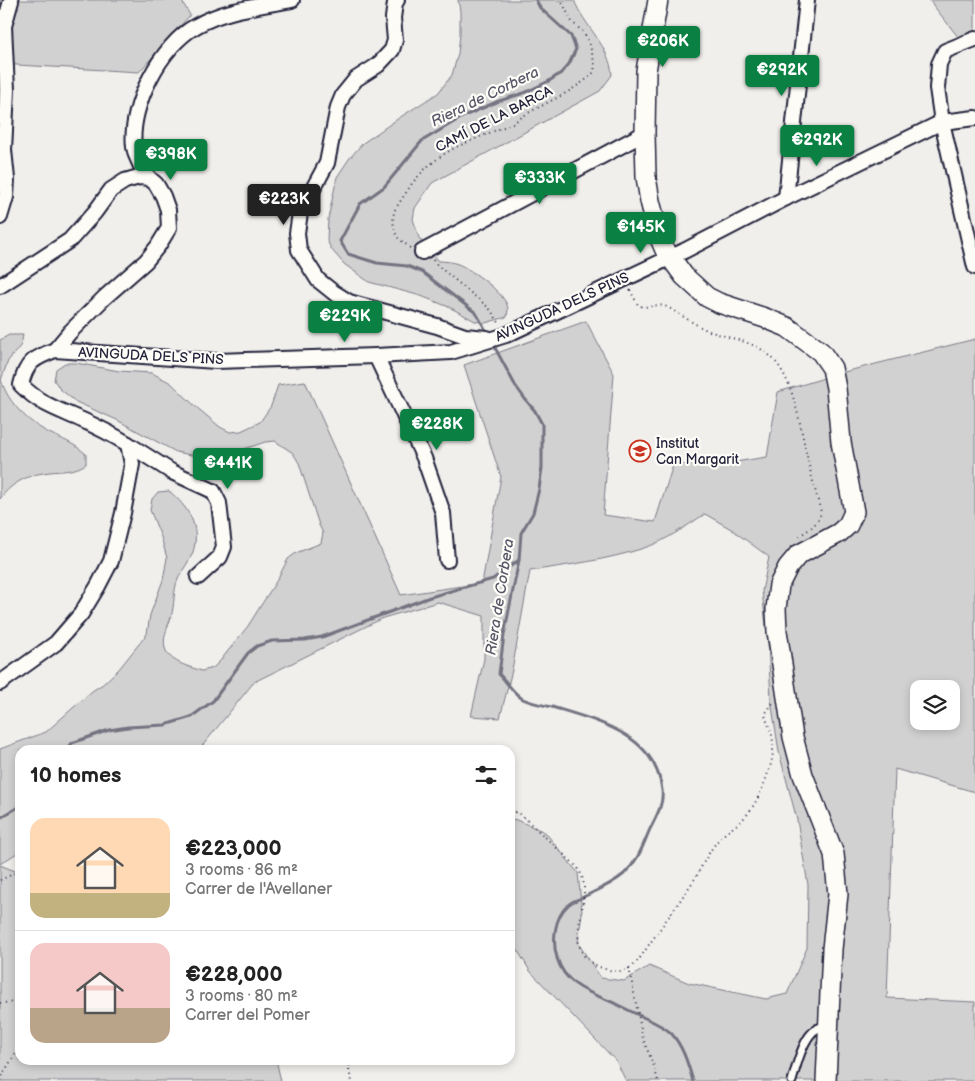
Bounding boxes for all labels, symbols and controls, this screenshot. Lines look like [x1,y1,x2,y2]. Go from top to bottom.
pin: €206K [628,26,698,68]
text: €206K [637,32,689,51]
pin: €292K [747,54,817,97]
text: €292K [756,61,808,80]
water label: Riera de Corbera [428,63,542,131]
street label: CAMÍ DE LA BARCA [432,81,556,156]
pin: €292K [782,124,852,167]
text: €292K [791,131,843,150]
pin: €398K [136,138,206,181]
text: €398K [145,145,197,164]
pin: €333K [505,162,575,205]
text: €333K [515,169,565,188]
pin: €223K [249,184,319,226]
text: €223K [258,190,310,209]
pin: €145K [606,212,676,254]
text: €145K [617,218,665,237]
street label: AVINGUDA DELS PINS [492,269,632,345]
pin: €229K [310,300,380,343]
text: €229K [319,307,371,326]
street label: AVINGUDA DELS PINS [78,344,224,368]
pin: €228K [402,408,472,451]
text: €228K [411,415,463,434]
place label: Institut Can Margarit [656,435,740,468]
school or university icon: Institut Can Margarit [628,439,652,463]
pin: €441K [193,448,263,490]
text: €441K [204,454,252,473]
water label: Riera de Corbera [481,537,519,657]
map controls [910,680,960,730]
button: layers [910,680,960,730]
icon: filters [472,761,500,789]
text: 10 homes [30,763,121,788]
text: €223,000 [185,836,282,861]
icon: home [70,838,130,898]
text: 3 rooms · 86 m² [185,861,298,880]
text: Carrer de l'Avellaner [185,880,332,899]
text: €228,000 [185,962,283,987]
icon: home [70,963,130,1023]
text: 3 rooms · 80 m² [185,987,298,1006]
text: Carrer del Pomer [185,1006,310,1025]

